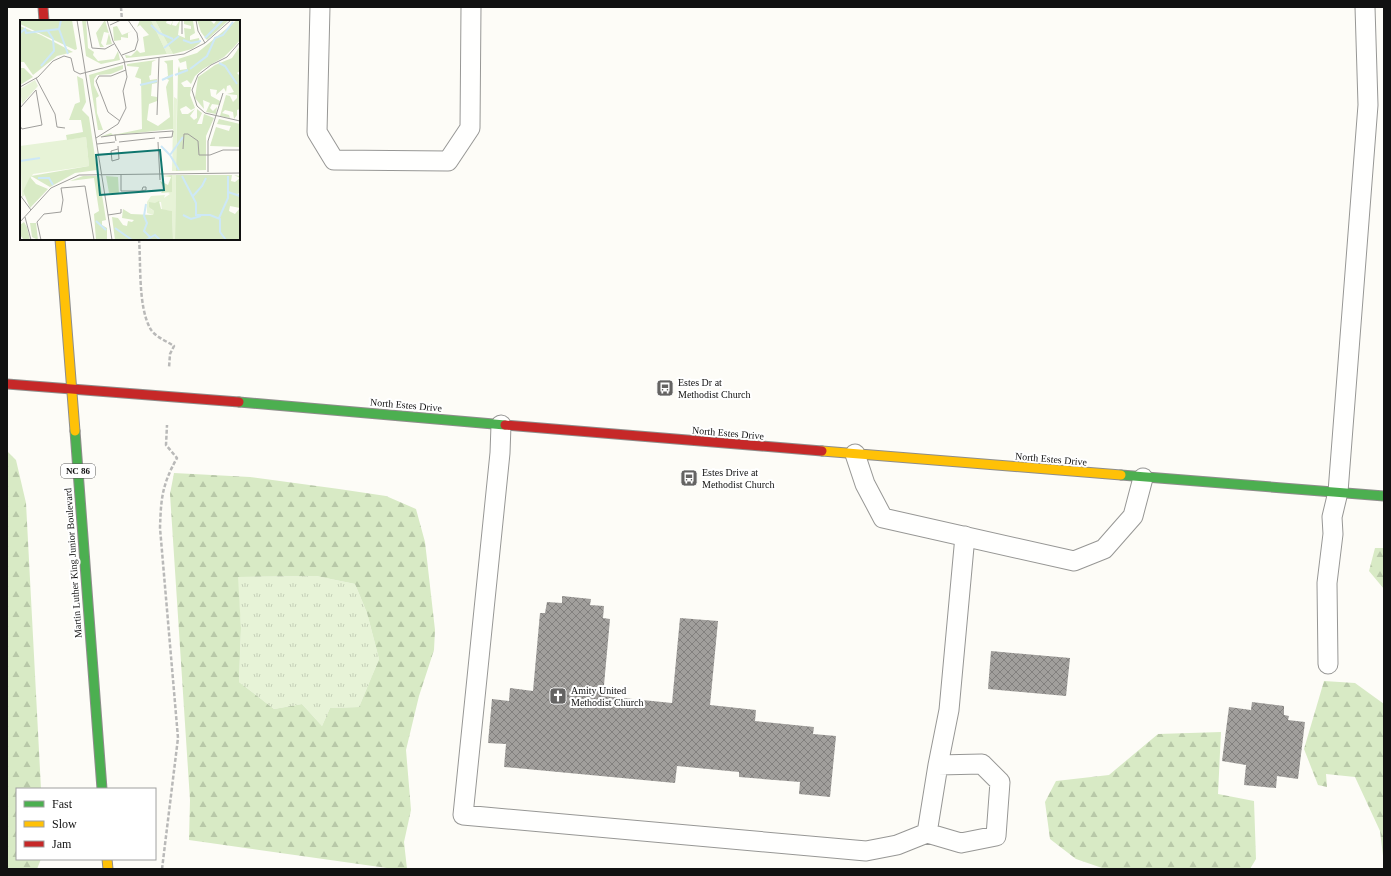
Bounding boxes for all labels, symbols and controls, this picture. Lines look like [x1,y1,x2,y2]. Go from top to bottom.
inset map [20,20,240,240]
place label: Estes Dr at Methodist Church [678,377,751,400]
bus stop icon: Estes Dr at Methodist Church [655,378,675,398]
street label: North Estes Drive [370,396,443,414]
street label: North Estes Drive [692,424,765,442]
street label: North Estes Drive [1015,450,1088,468]
road number: NC 86 [61,464,95,478]
place label: Estes Drive at Methodist Church [702,467,775,490]
bus stop icon: Estes Drive at Methodist Church [679,468,699,488]
street label: Martin Luther King Junior Boulevard [62,488,84,638]
place label: Amity United Methodist Church [571,685,644,708]
church icon: Amity United Methodist Church [548,686,568,706]
legend [16,788,156,860]
text: Fast [52,797,73,811]
text: Slow [52,817,77,831]
text: Jam [52,837,72,851]

